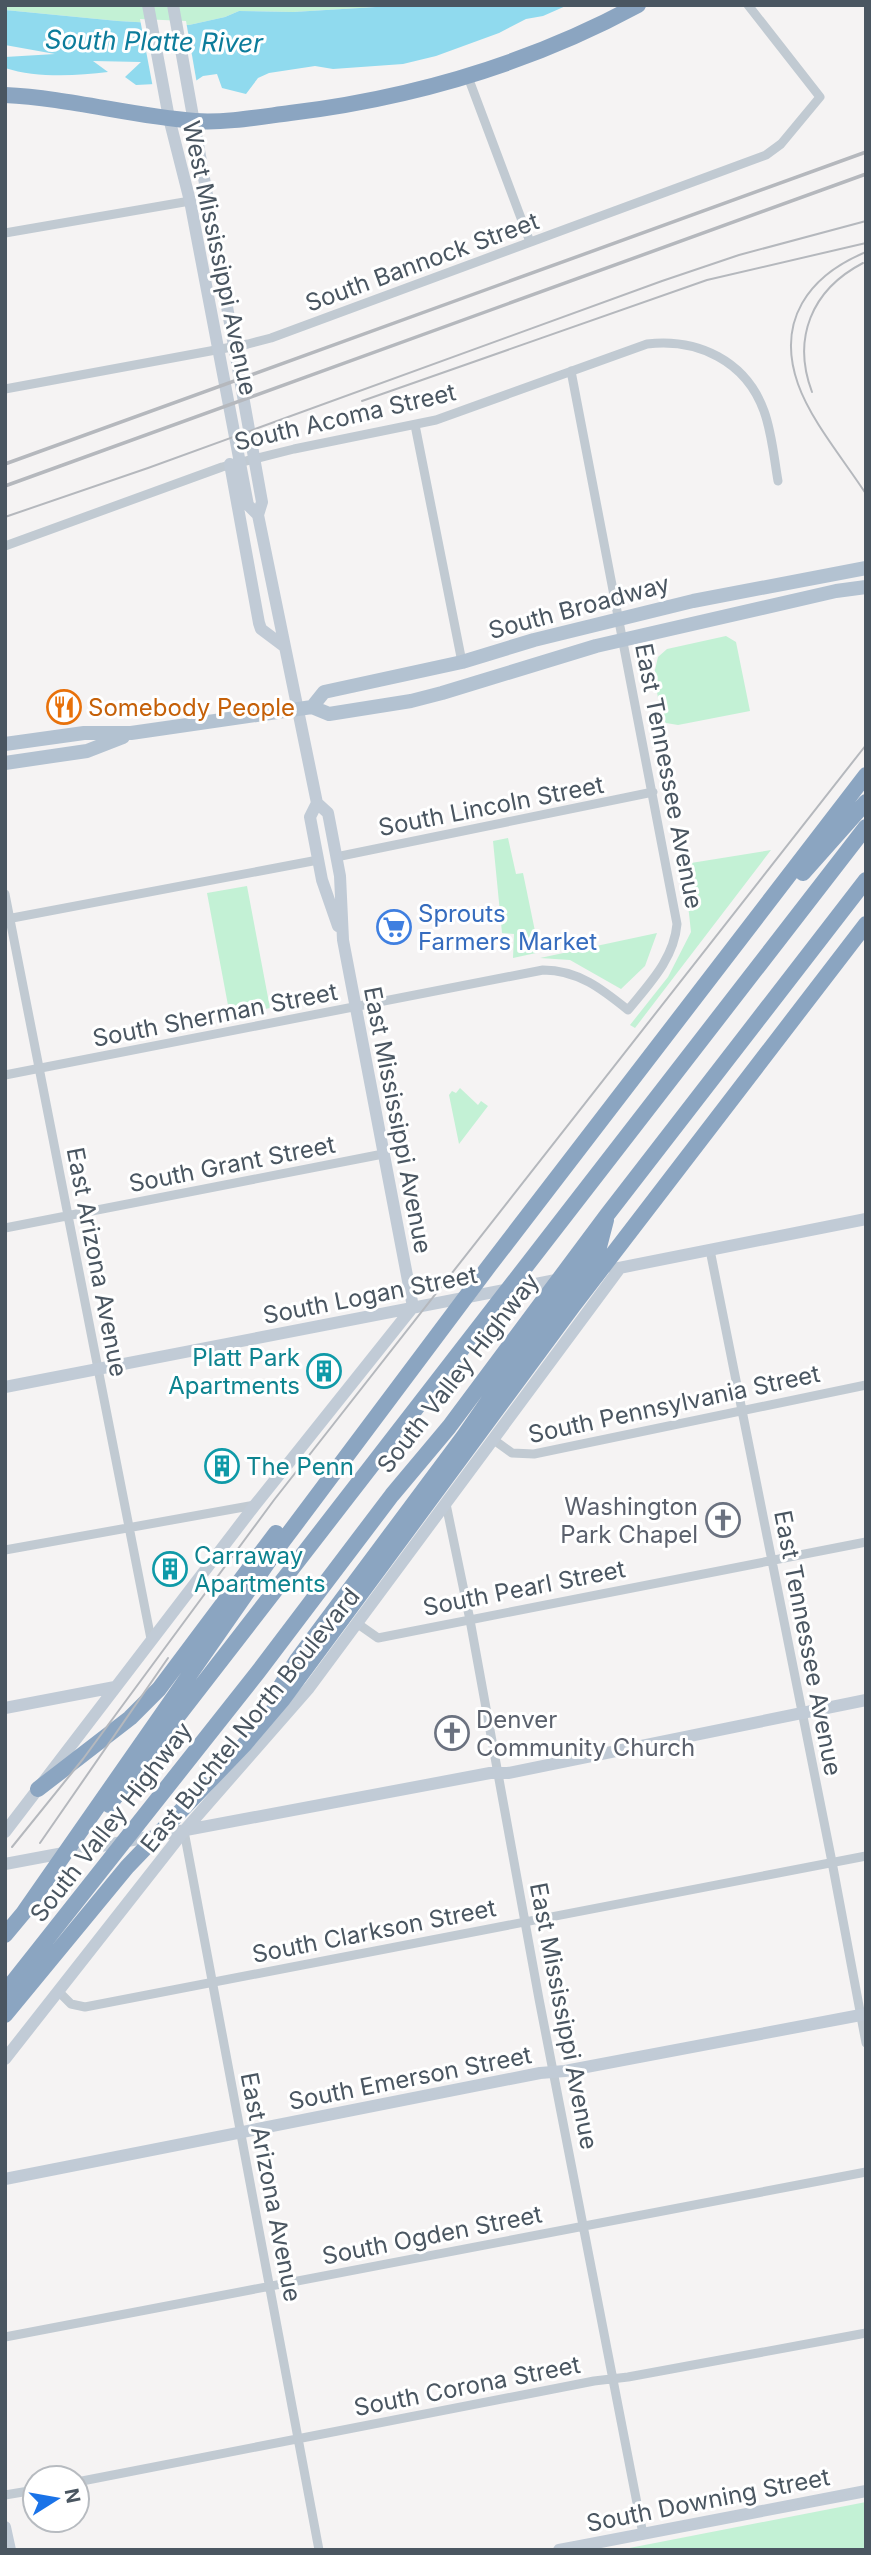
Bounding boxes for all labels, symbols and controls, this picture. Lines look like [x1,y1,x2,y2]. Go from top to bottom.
water label: South Platte River [45,24,264,58]
street label: West Mississippi Avenue [177,118,263,398]
street label: South Bannock Street [301,206,543,318]
street label: South Acoma Street [231,377,459,457]
street label: South Broadway [485,569,673,645]
street label: East Tennessee Avenue [629,641,709,911]
restaurant icon: Somebody People [45,688,83,726]
place label: Somebody People [88,693,295,722]
street label: South Lincoln Street [376,770,606,842]
place label: Sprouts Farmers Market [418,899,597,956]
supermarket icon: Sprouts Farmers Market [375,908,413,946]
street label: South Sherman Street [90,977,340,1053]
street label: East Mississippi Avenue [358,984,438,1256]
street label: South Grant Street [126,1130,338,1198]
street label: East Arizona Avenue [61,1145,133,1379]
street label: South Logan Street [260,1260,480,1330]
street label: South Valley Highway [371,1267,545,1479]
place label: Platt Park Apartments [168,1343,300,1400]
building icon: Platt Park Apartments [305,1352,343,1390]
street label: South Pennsylvania Street [526,1359,823,1449]
building icon: The Penn [203,1447,241,1485]
place label: The Penn [246,1452,354,1481]
place label: Washington Park Chapel [560,1492,698,1549]
church icon: Washington Park Chapel [704,1501,742,1539]
street label: East Tennessee Avenue [768,1508,848,1778]
place label: Carraway Apartments [194,1541,326,1598]
building icon: Carraway Apartments [151,1550,189,1588]
street label: South Pearl Street [420,1554,628,1622]
street label: East Buchtel North Boulevard [134,1582,366,1858]
place label: Denver Community Church [476,1705,695,1762]
church icon: Denver Community Church [433,1714,471,1752]
street label: South Valley Highway [24,1716,198,1928]
street label: East Mississippi Avenue [524,1880,604,2152]
street label: South Clarkson Street [250,1893,499,1969]
street label: South Emerson Street [286,2040,534,2116]
street label: East Arizona Avenue [235,2070,307,2304]
street label: South Ogden Street [320,2199,544,2271]
street label: South Corona Street [351,2350,583,2422]
street label: South Downing Street [584,2462,832,2538]
north arrow [21,2464,91,2534]
text: N [60,2487,85,2505]

